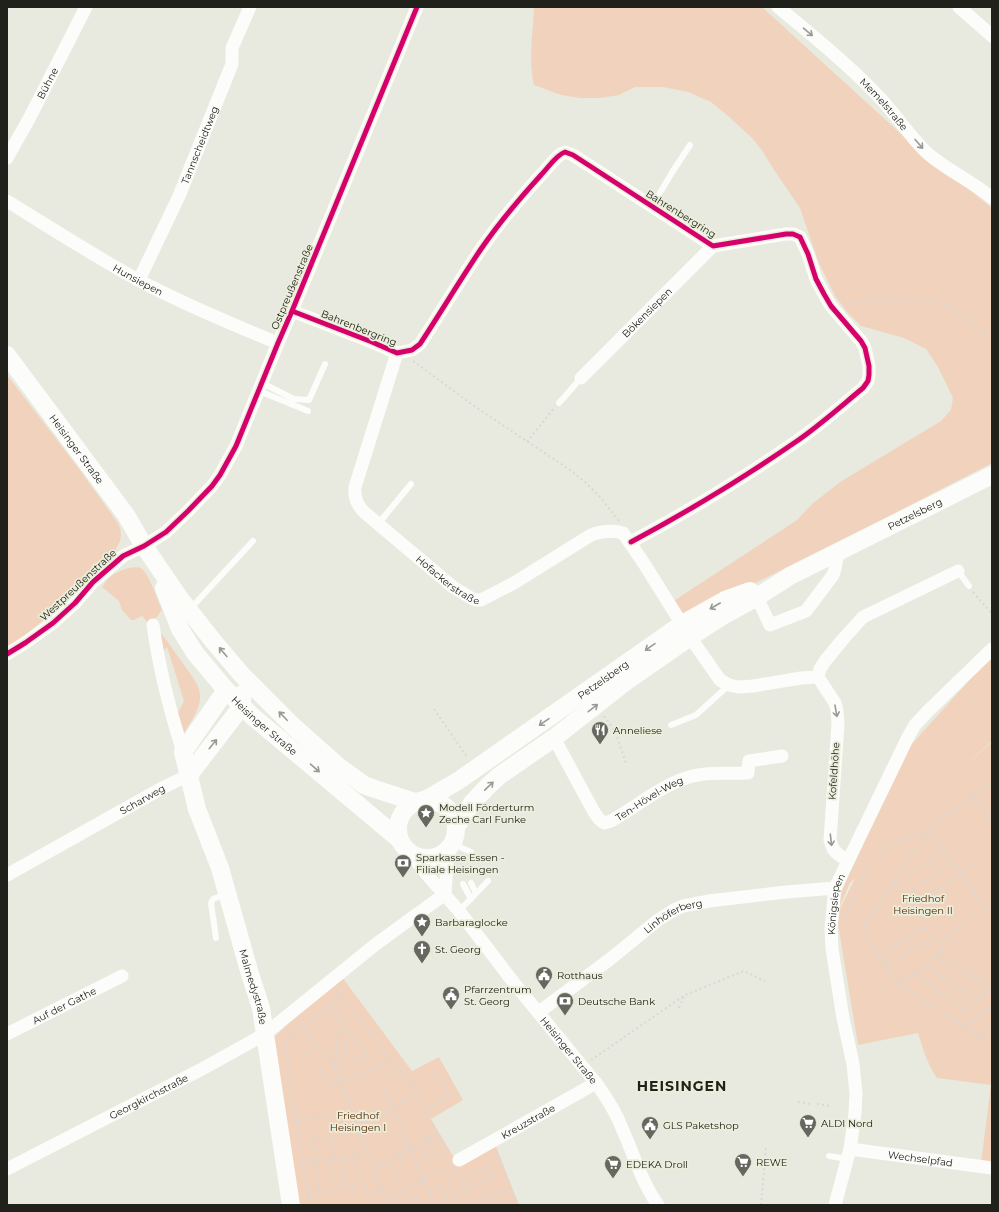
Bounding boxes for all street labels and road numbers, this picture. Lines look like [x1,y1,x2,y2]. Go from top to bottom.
street label: Bühne [34,65,61,101]
street label: Memelstraße [857,75,911,133]
street label: Tannscheidtweg [178,104,221,186]
street label: Bahrenbergring [643,187,719,241]
street label: Ostpreußenstraße [268,242,316,332]
street label: Hunsiepen [111,261,165,298]
street label: Bökensiepen [619,284,675,340]
street label: Bahrenbergring [319,307,399,349]
street label: Heisinger Straße [47,412,107,486]
street label: Petzelsberg [885,495,944,533]
street label: Westpreußenstraße [37,546,119,624]
street label: Hofackerstraße [413,552,479,607]
street label: Petzelsberg [575,657,631,702]
street label: Heisinger Straße [229,693,300,758]
street label: Kofeldhöhe [825,742,843,800]
street label: Ten-Hövel-Weg [613,773,685,824]
street label: Scharweg [117,781,167,817]
street label: Königsiepen [824,871,848,935]
street label: Linhöferberg [641,896,703,936]
street label: Malmedystraße [237,947,270,1025]
street label: Auf der Gathe [30,984,98,1027]
street label: Heisinger Straße [538,1014,600,1086]
street label: Georgkirchstraße [107,1071,190,1122]
street label: Kreuzstraße [499,1101,557,1142]
street label: Wechselpfad [887,1148,954,1169]

